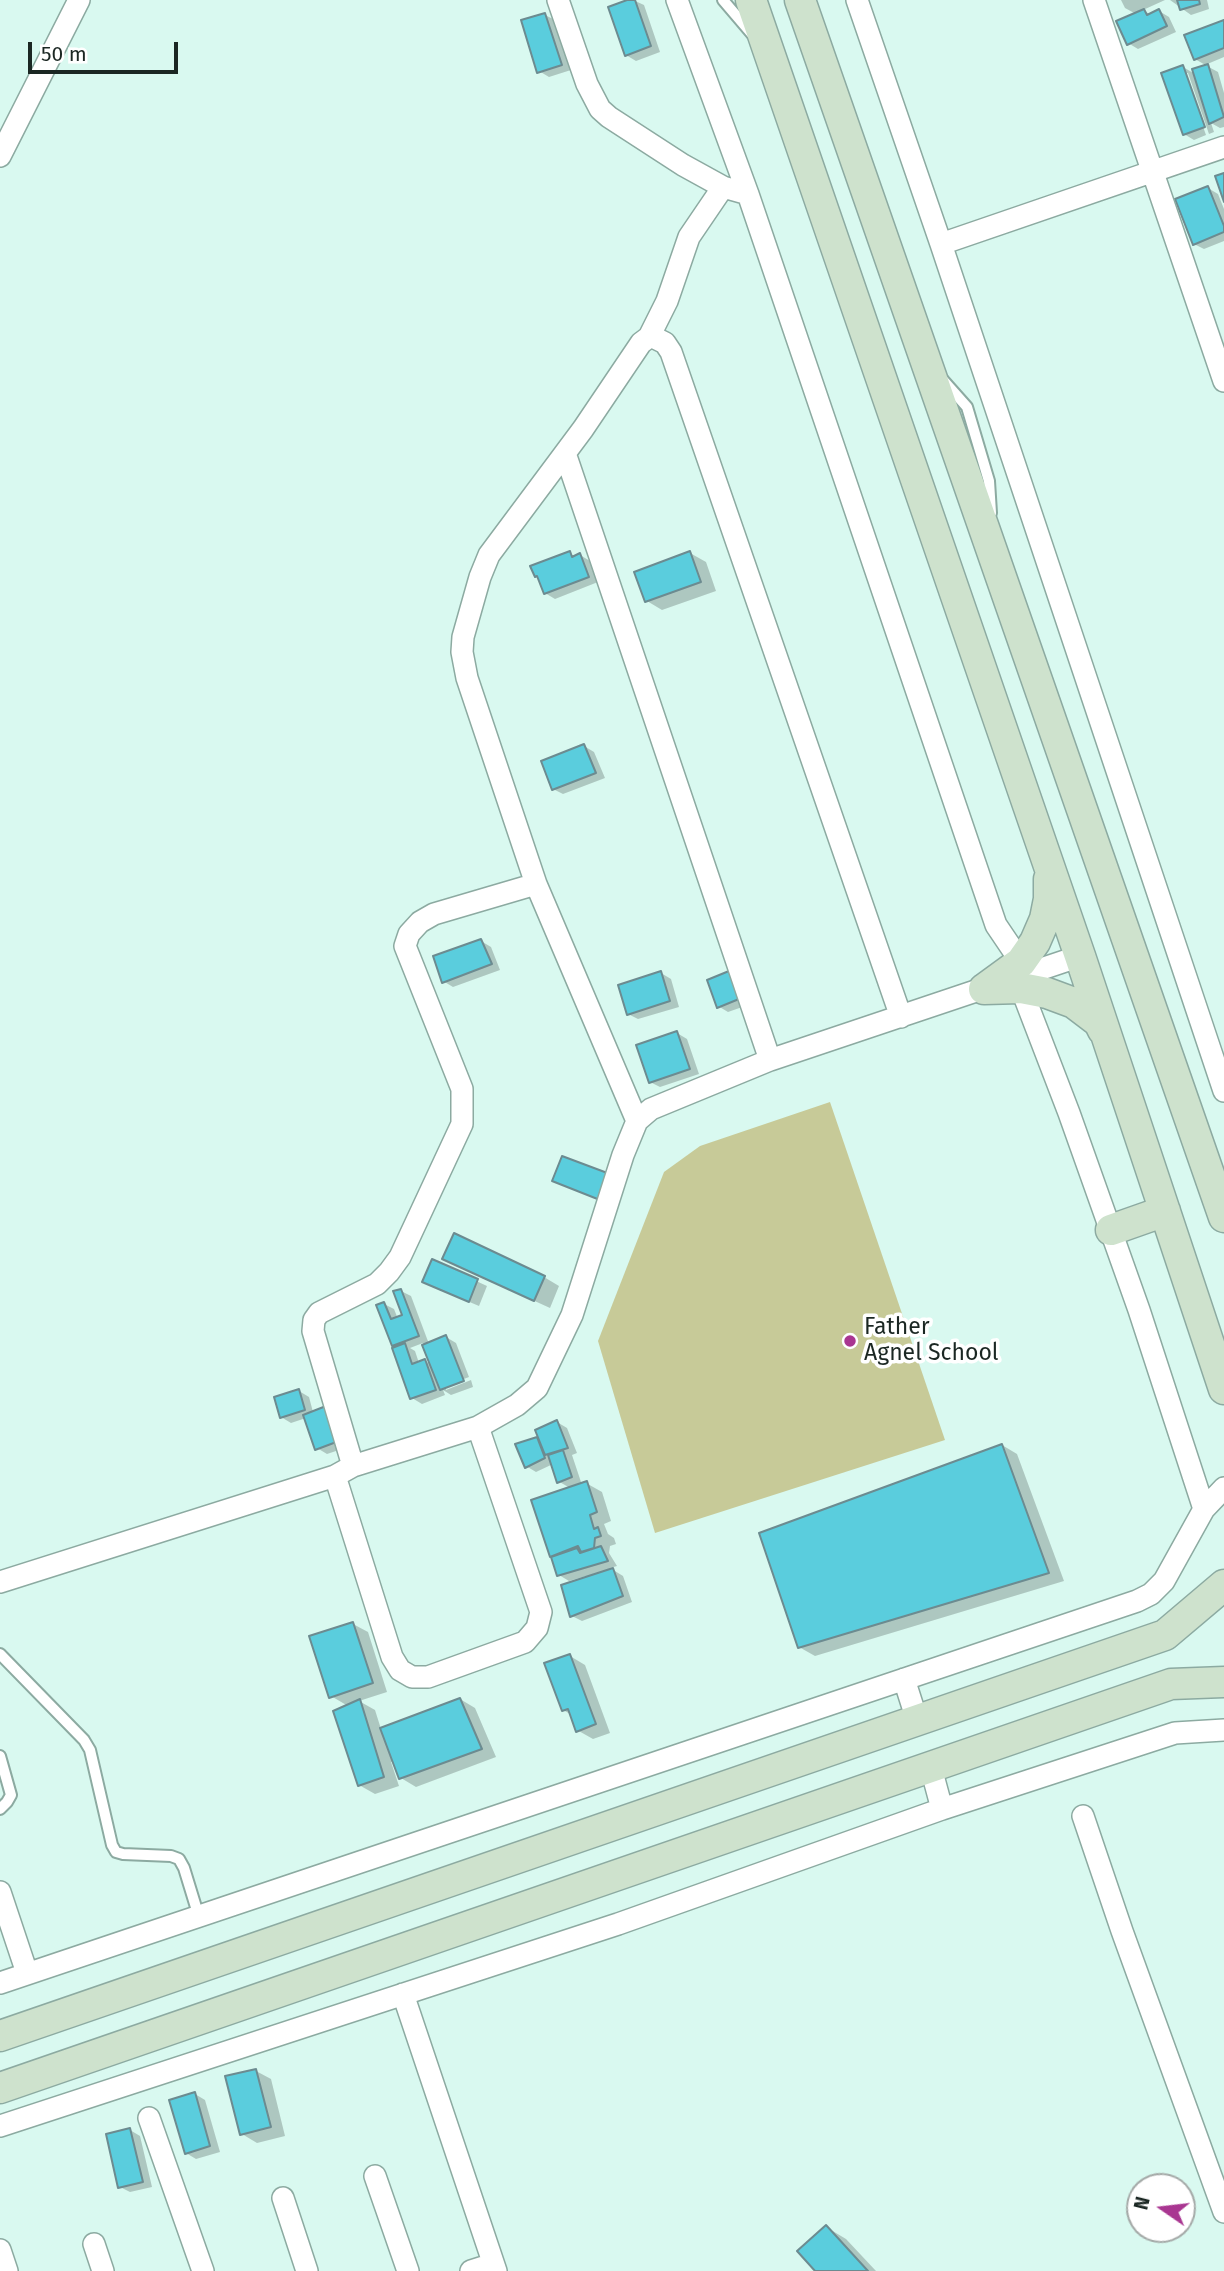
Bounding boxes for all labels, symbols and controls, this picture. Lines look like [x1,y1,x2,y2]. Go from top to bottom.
scale bar [32,28,182,72]
text: 50 m [41,41,87,67]
place label: Father Agnel School [864,1314,999,1368]
marker: Father Agnel School [842,1333,858,1349]
north arrow [1126,2173,1196,2243]
text: N [1129,2194,1155,2212]

